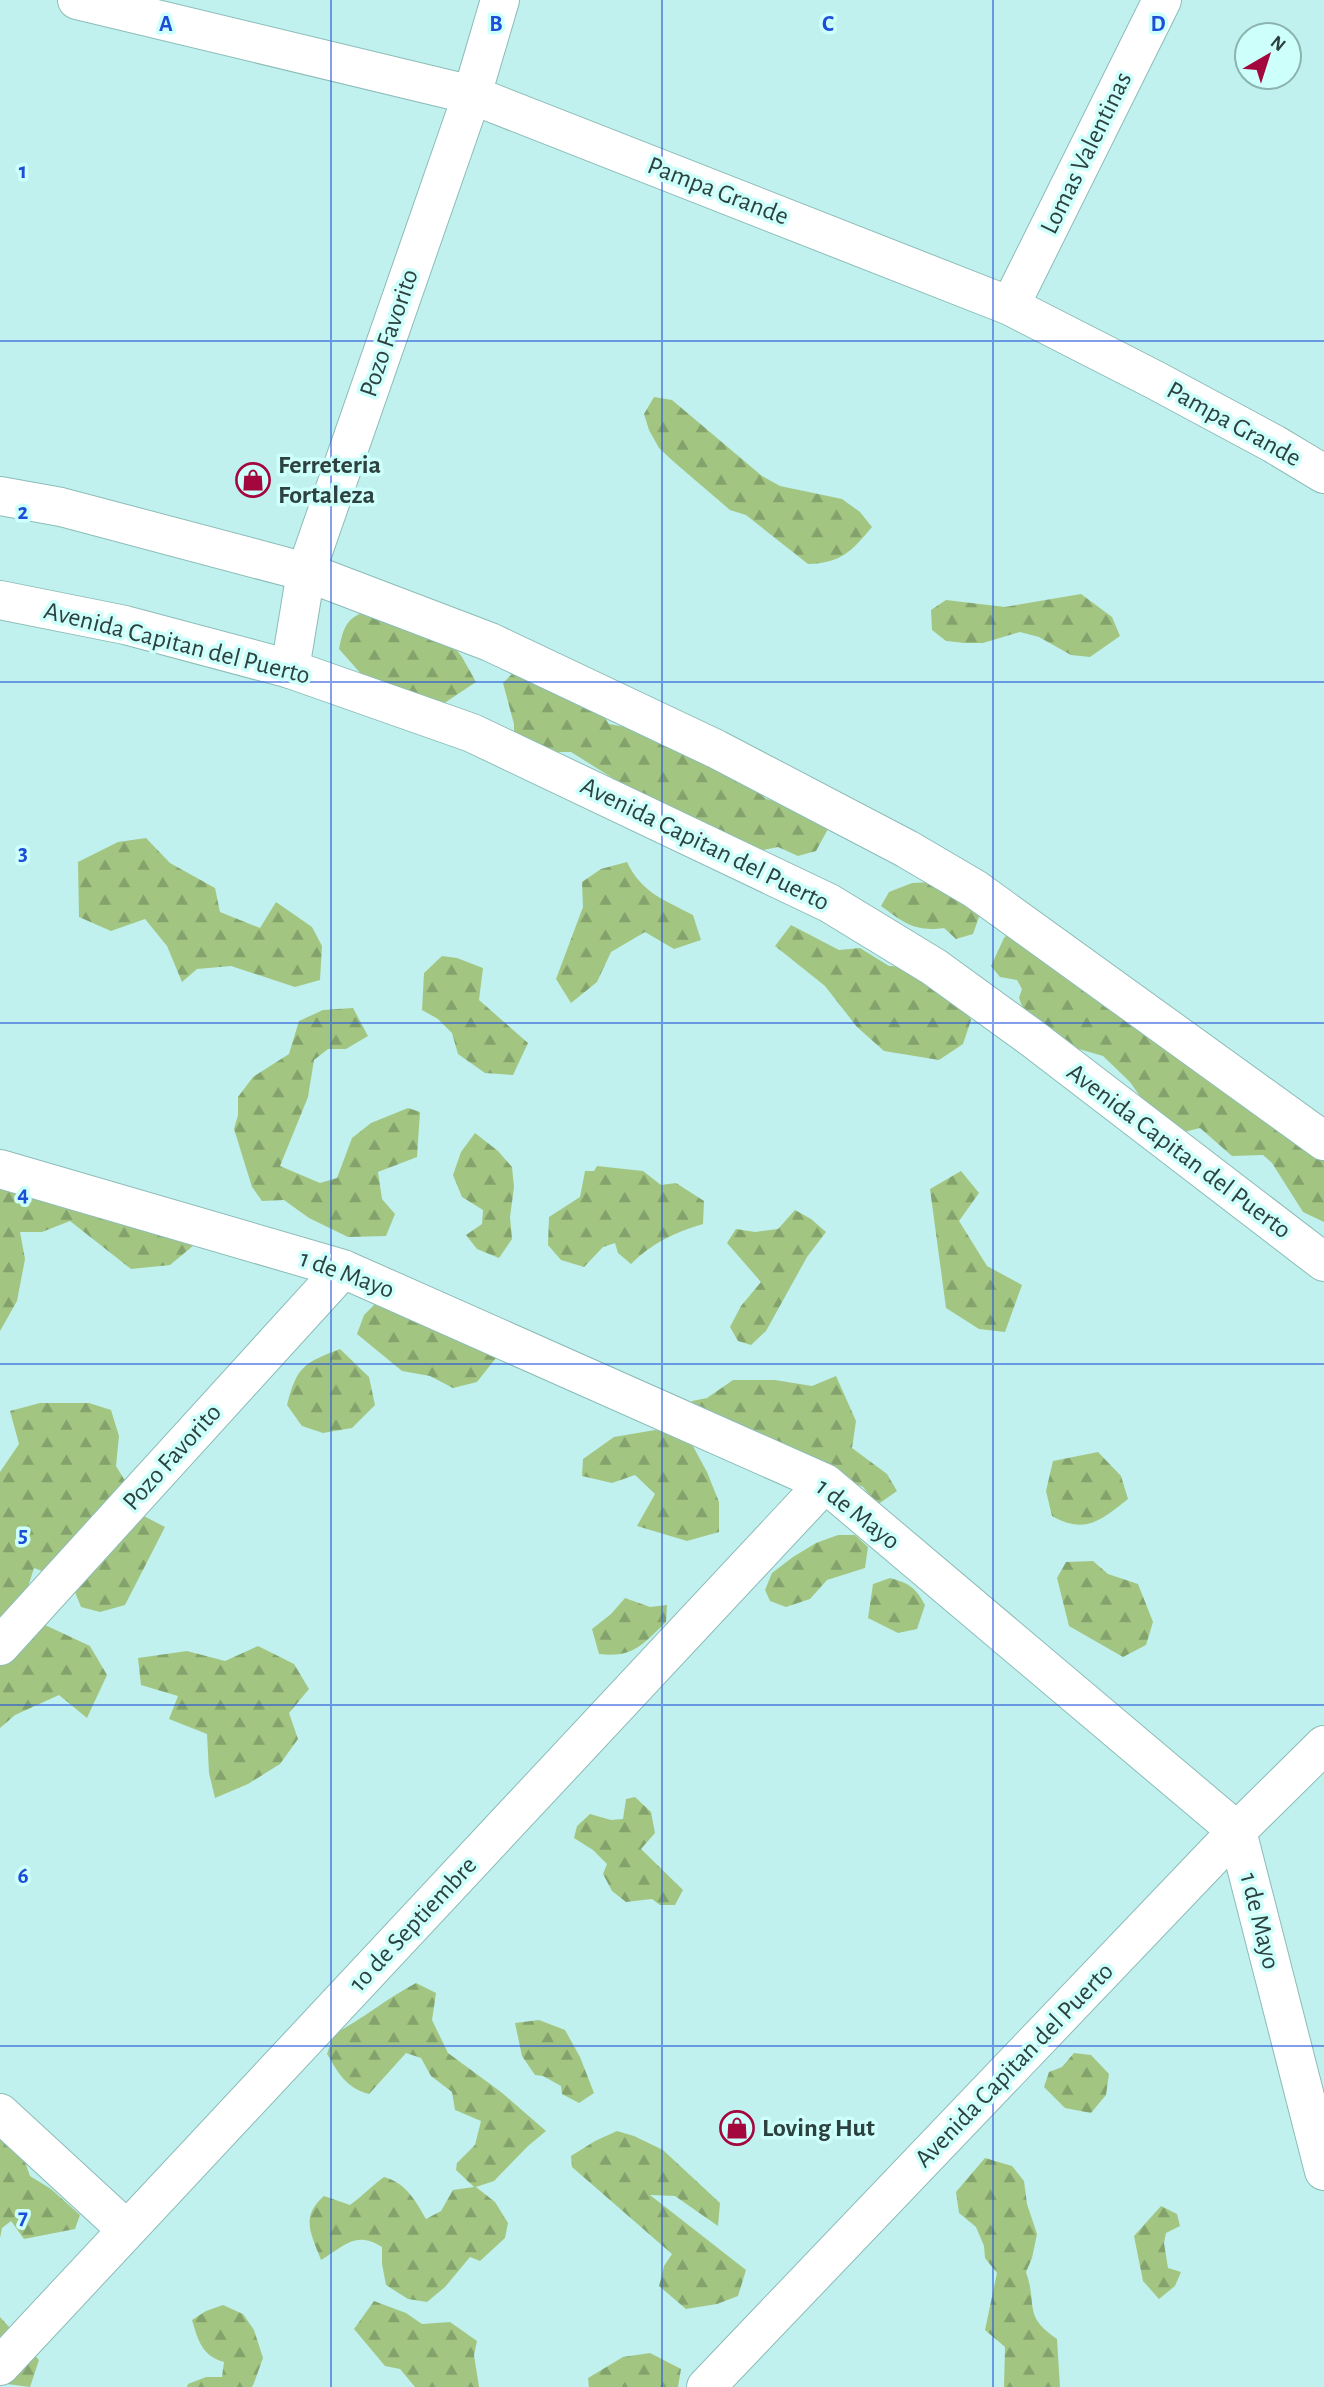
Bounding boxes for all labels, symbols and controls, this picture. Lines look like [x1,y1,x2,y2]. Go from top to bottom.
text: A [159,13,173,36]
text: B [489,13,503,36]
text: C [822,13,834,36]
text: D [1150,13,1166,36]
north arrow [1233,21,1303,91]
text: N [1267,32,1289,55]
street label: Lomas Valentinas [1036,68,1136,238]
street label: Pampa Grande [644,152,792,230]
text: 1 [19,160,27,183]
street label: Pozo Favorito [355,266,423,400]
street label: Pampa Grande [1163,377,1305,471]
place label: Ferreteria Fortaleza [278,452,381,508]
shop icon: Ferreteria Fortaleza [234,461,272,499]
text: 2 [18,501,29,524]
street label: Avenida Capitan del Puerto [41,597,313,689]
street label: Avenida Capitan del Puerto [577,772,833,916]
text: 3 [18,842,28,865]
street label: Avenida Capitan del Puerto [1062,1058,1296,1244]
text: 4 [17,1183,29,1206]
street label: 1 de Mayo [296,1245,398,1303]
street label: Pozo Favorito [118,1399,226,1515]
street label: 1 de Mayo [811,1473,905,1555]
text: 5 [18,1524,28,1547]
street label: 1o de Septiembre [344,1852,482,1996]
text: 6 [17,1865,29,1888]
street label: 1 de Mayo [1235,1870,1285,1972]
street label: Avenida Capitan del Puerto [910,1958,1118,2172]
shop icon: Loving Hut [718,2109,756,2147]
place label: Loving Hut [762,2115,875,2141]
text: 7 [18,2206,28,2229]

